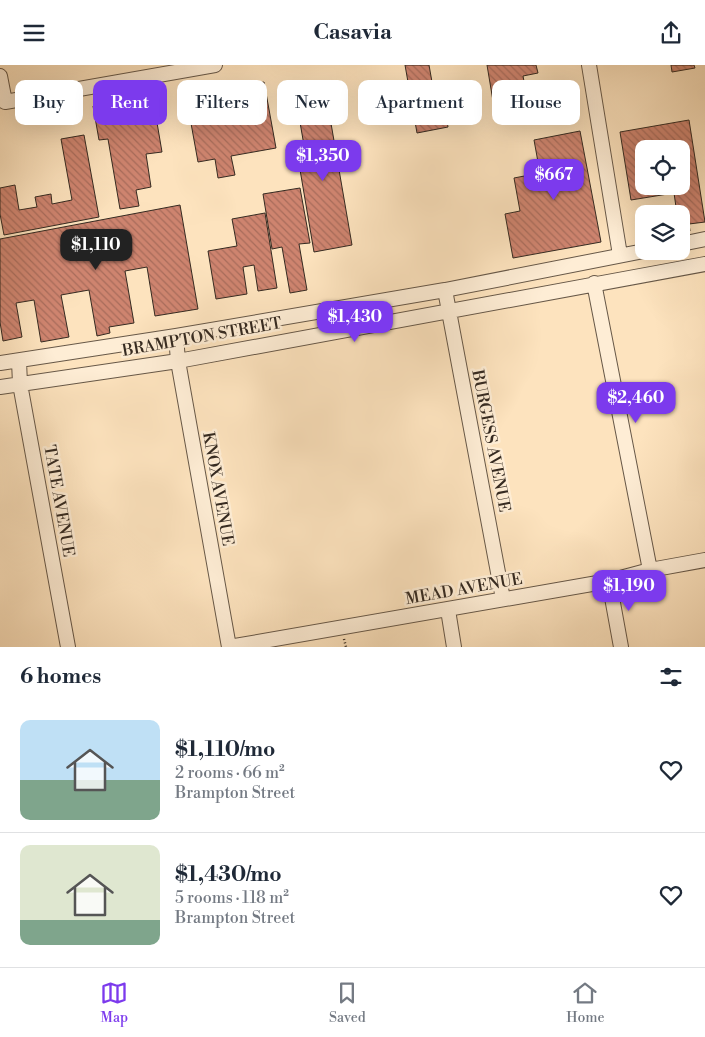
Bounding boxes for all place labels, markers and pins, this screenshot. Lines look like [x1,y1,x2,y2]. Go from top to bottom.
pin: $1,350 [282,139,364,182]
pin: $667 [524,159,584,201]
pin: $1,110 [55,229,137,271]
pin: $1,430 [314,301,396,343]
pin: $2,460 [595,381,677,424]
pin: $1,190 [588,569,670,612]

